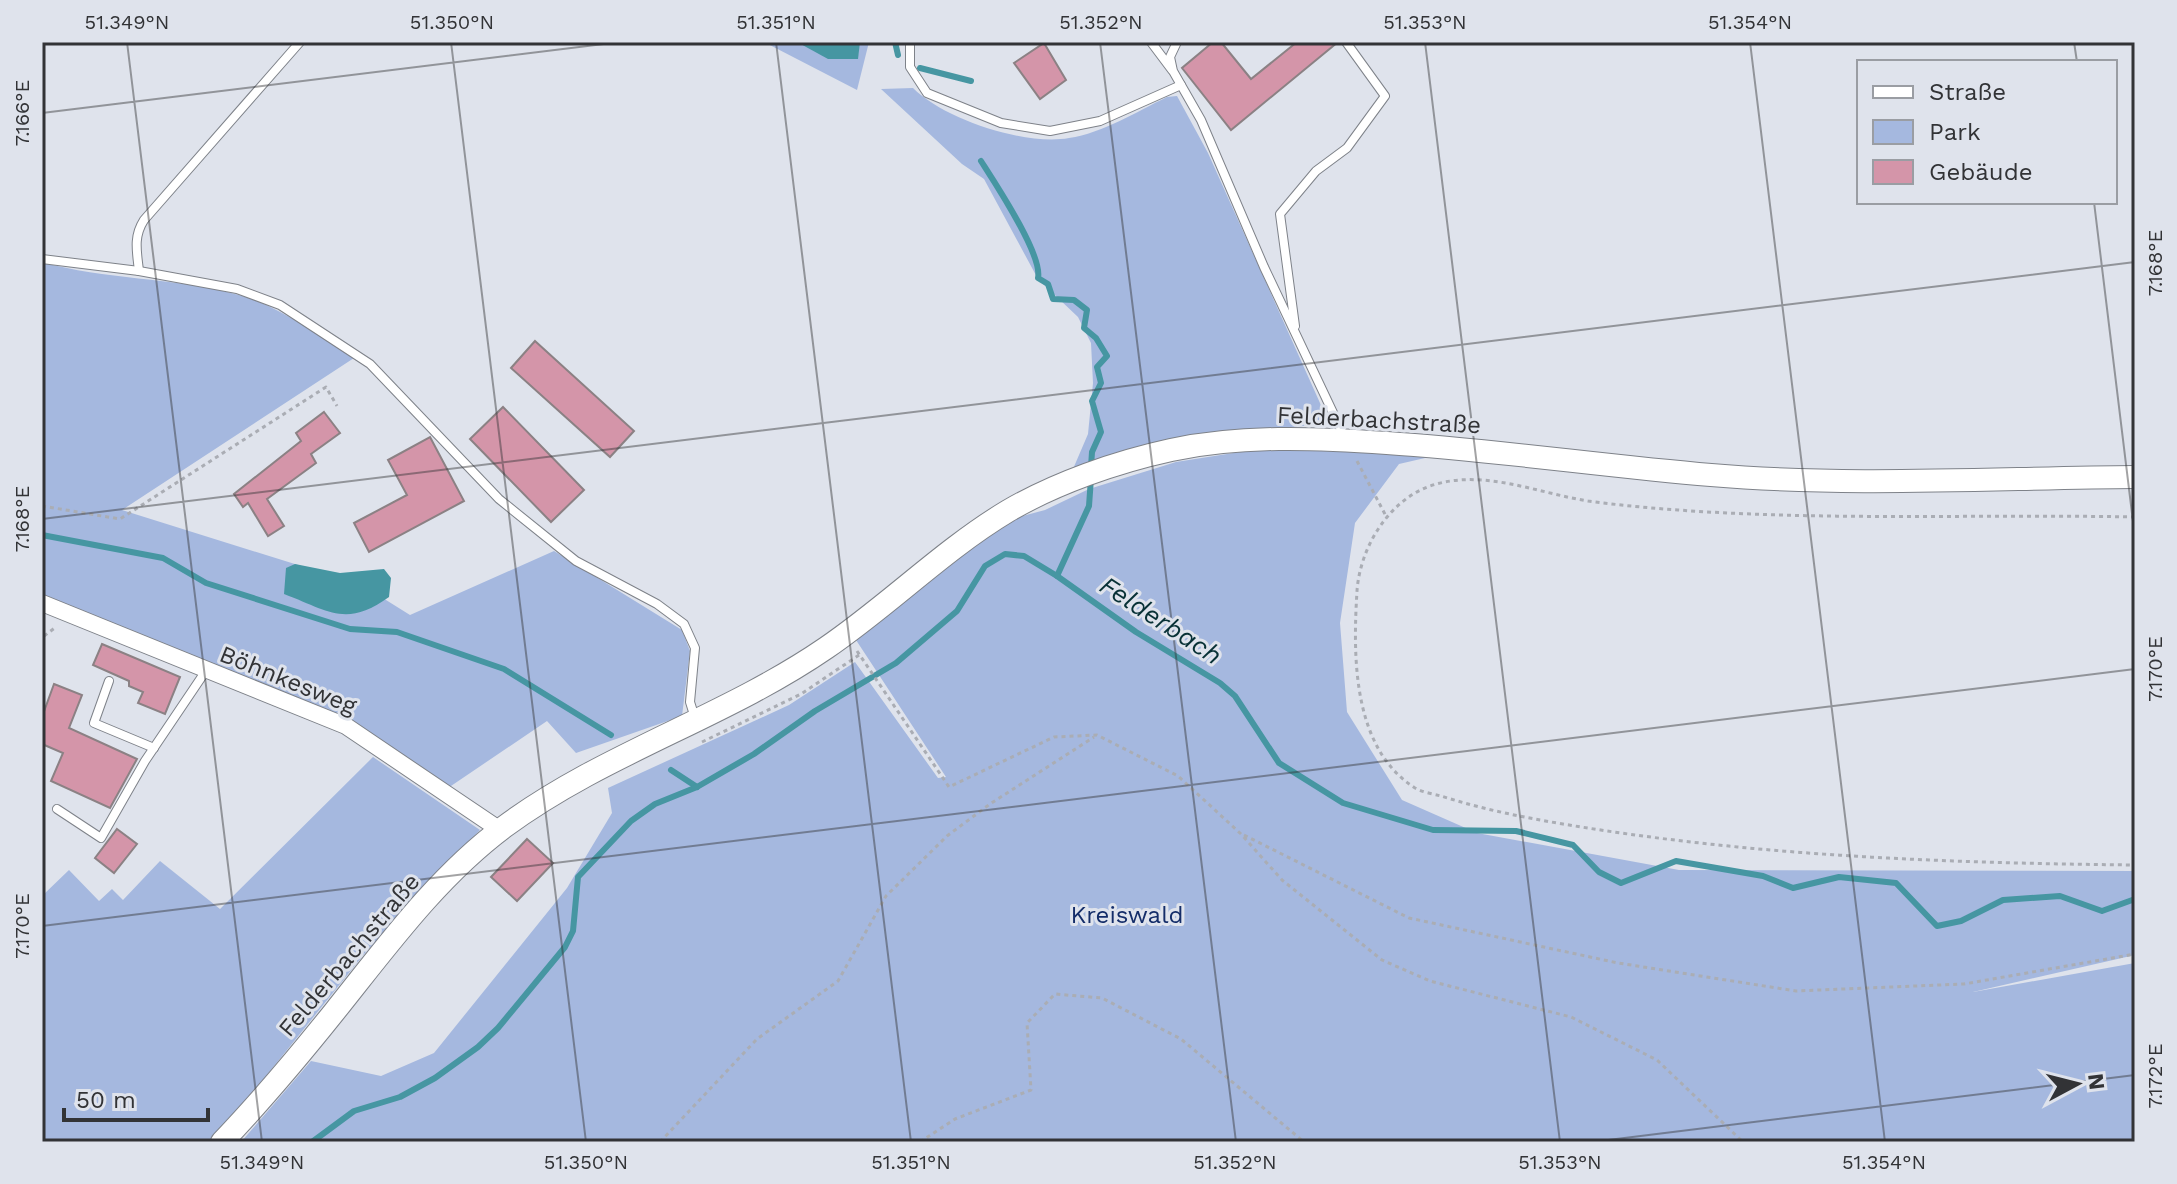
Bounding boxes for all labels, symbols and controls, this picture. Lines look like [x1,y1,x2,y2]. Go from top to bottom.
text: 51.349°N [85,10,169,34]
text: 51.350°N [410,10,494,34]
text: 51.351°N [736,10,816,34]
text: 51.352°N [1059,10,1143,34]
text: 51.353°N [1383,10,1467,34]
text: 51.354°N [1708,10,1792,34]
legend [1857,60,2117,204]
text: Straße [1929,78,2006,106]
text: 7.166°E [10,80,34,146]
text: Park [1929,118,1981,146]
text: Gebäude [1929,158,2033,186]
text: 7.168°E [2143,230,2167,296]
street label: Felderbachstraße [1276,401,1482,439]
text: 7.168°E [10,486,34,552]
water label: Felderbach [1095,570,1227,670]
text: 7.170°E [2143,636,2167,702]
street label: Böhnkesweg [216,640,361,720]
street label: Felderbachstraße [273,868,425,1042]
text: 7.170°E [10,893,34,959]
park label: Kreiswald [1070,901,1184,929]
north arrow [2037,1044,2117,1124]
text: 7.172°E [2143,1044,2167,1108]
scale bar [64,1072,208,1122]
text: N [2083,1072,2110,1091]
text: 50 m [76,1086,136,1114]
text: 51.349°N [220,1150,304,1174]
text: 51.350°N [544,1150,628,1174]
text: 51.351°N [871,1150,951,1174]
text: 51.352°N [1193,1150,1277,1174]
text: 51.353°N [1518,1150,1602,1174]
text: 51.354°N [1842,1150,1926,1174]

